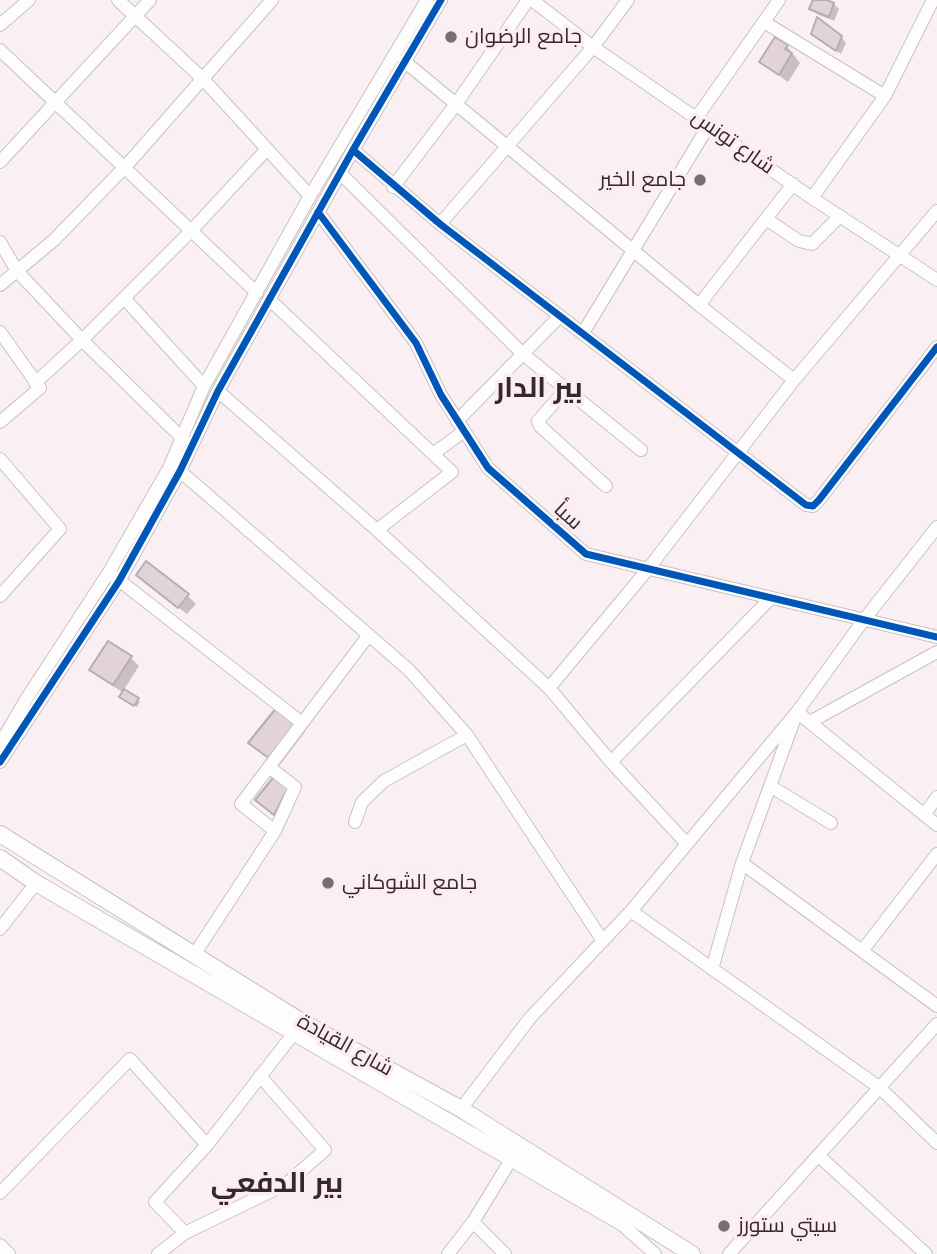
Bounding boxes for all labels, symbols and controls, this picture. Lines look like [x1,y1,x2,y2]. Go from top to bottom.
place label: جامع الرضوان [465,24,582,50]
marker: جامع الرضوان [443,29,459,45]
street label: شارع تونس [687,104,779,180]
place label: جامع الخير [599,167,686,193]
marker: جامع الخير [692,172,708,188]
district label: بير الدار [495,372,583,406]
street label: سبأ [549,497,587,535]
place label: جامع الشوكاني [342,870,477,896]
marker: جامع الشوكاني [320,875,336,891]
street label: شارع القيادة [293,1008,397,1082]
district label: بير الدفعي [211,1167,343,1201]
place label: سيتي ستورز [738,1213,837,1239]
marker: سيتي ستورز [716,1218,732,1234]

